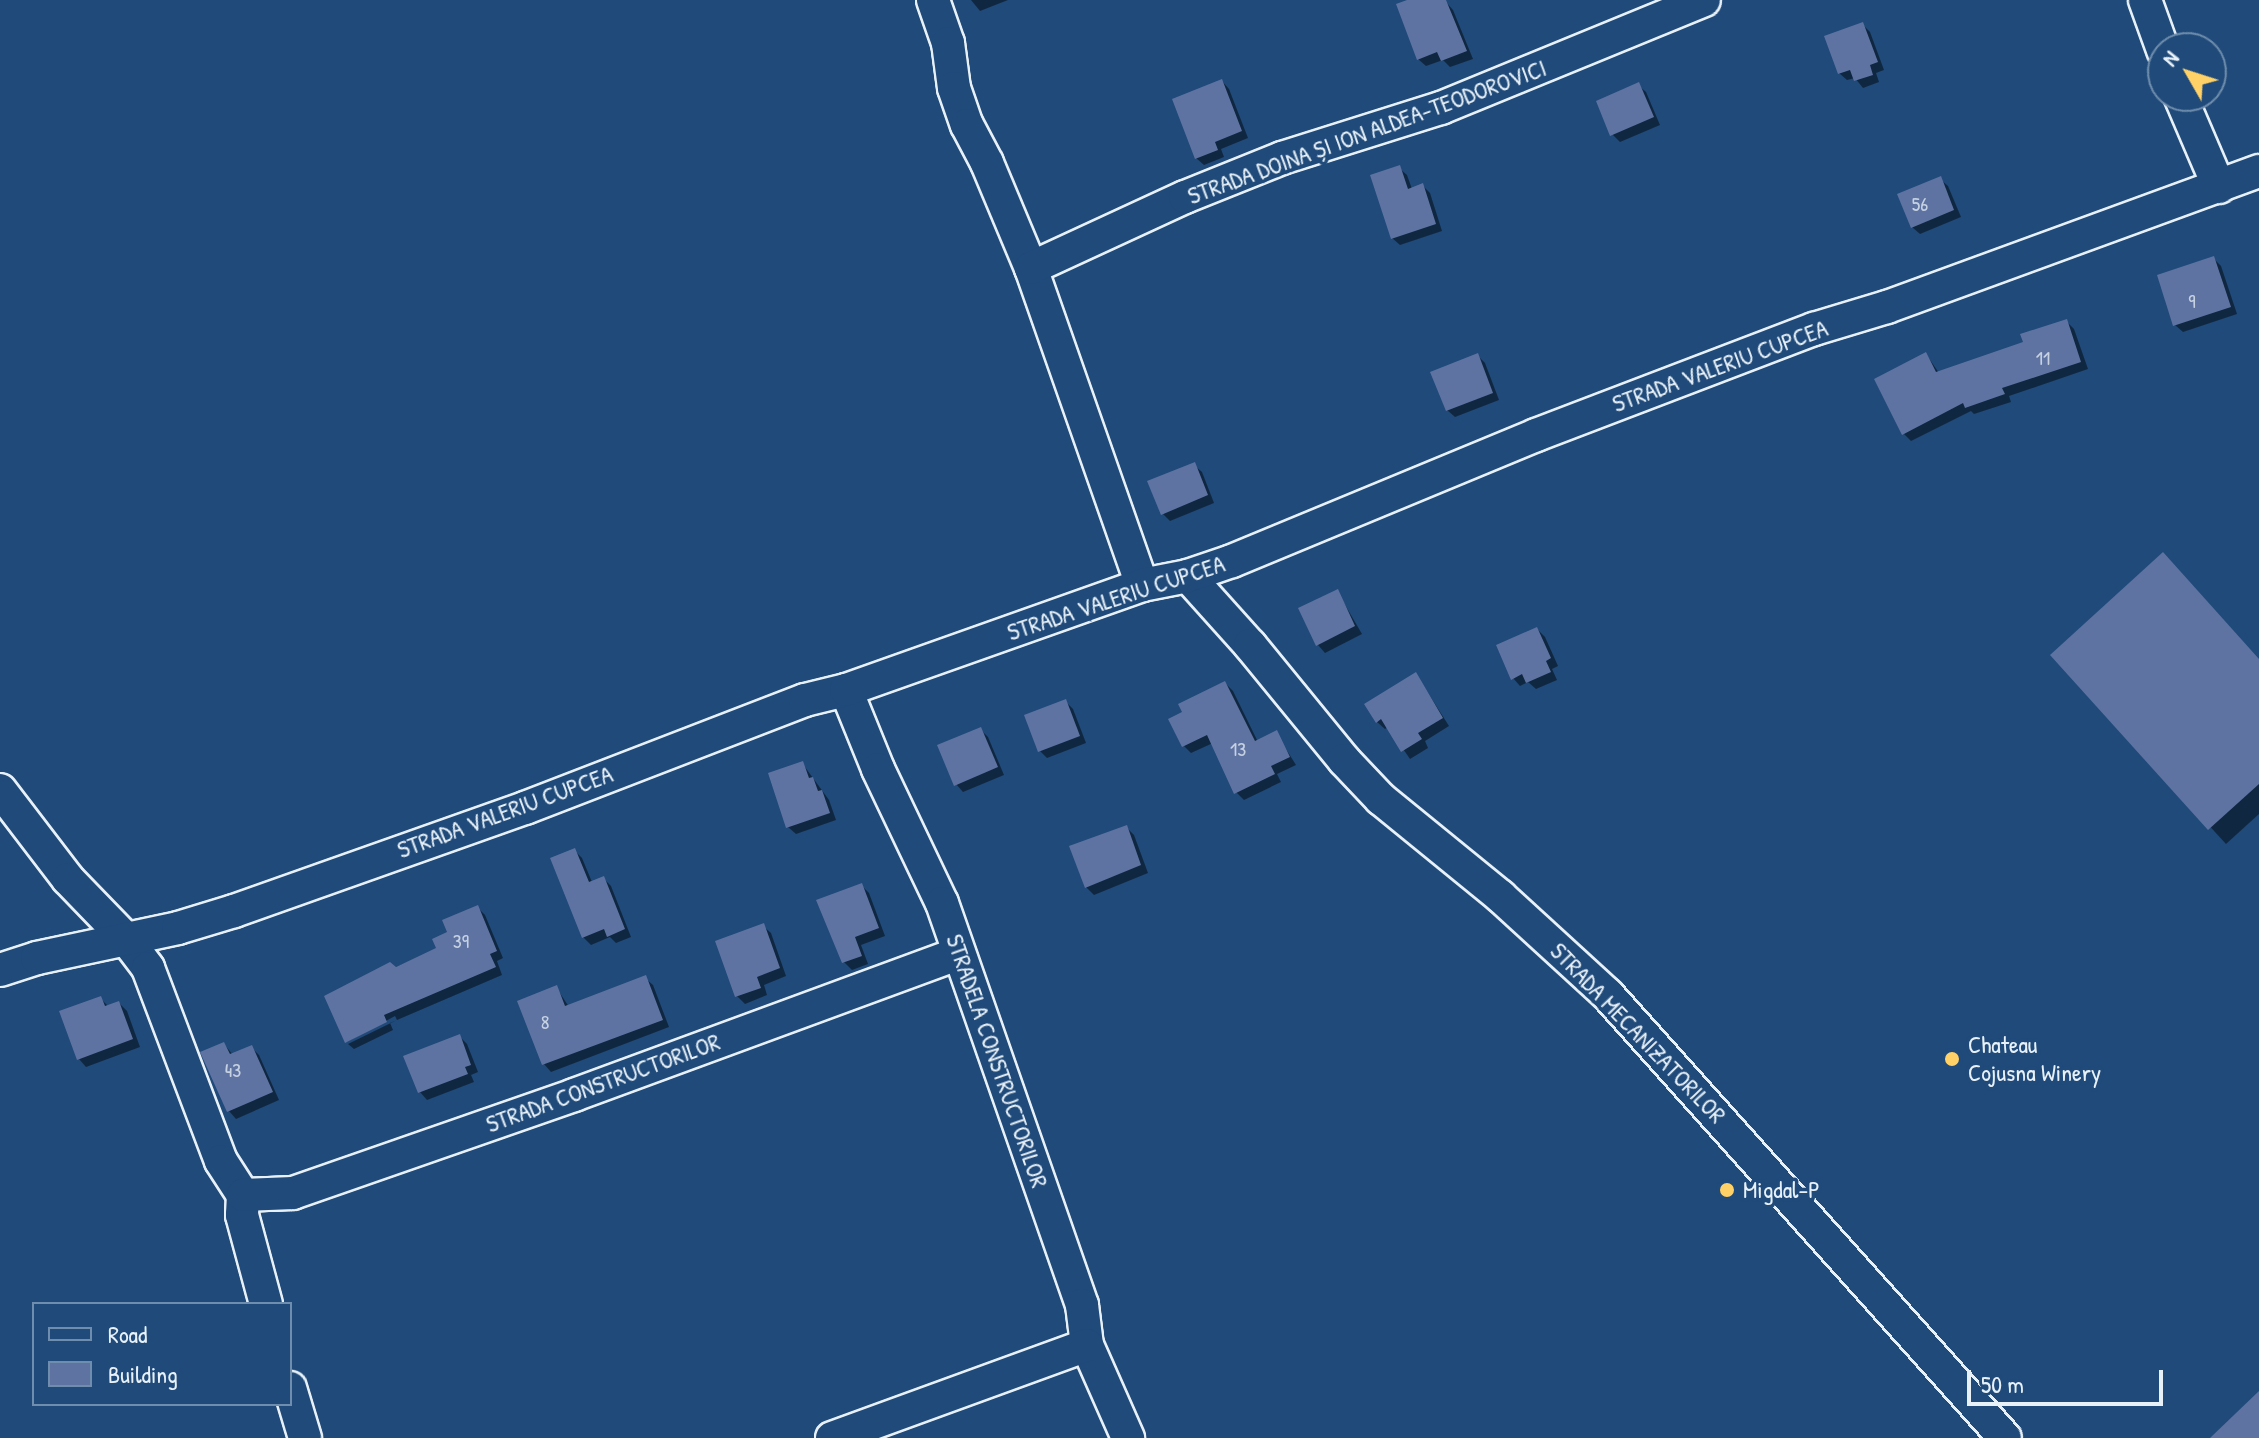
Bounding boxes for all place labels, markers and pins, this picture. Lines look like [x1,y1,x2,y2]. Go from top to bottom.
place label: Chateau Cojusna Winery [1968,1031,2101,1087]
marker: Chateau Cojusna Winery [1943,1050,1961,1068]
place label: Migdal-P [1743,1176,1820,1204]
marker: Migdal-P [1718,1181,1736,1199]

